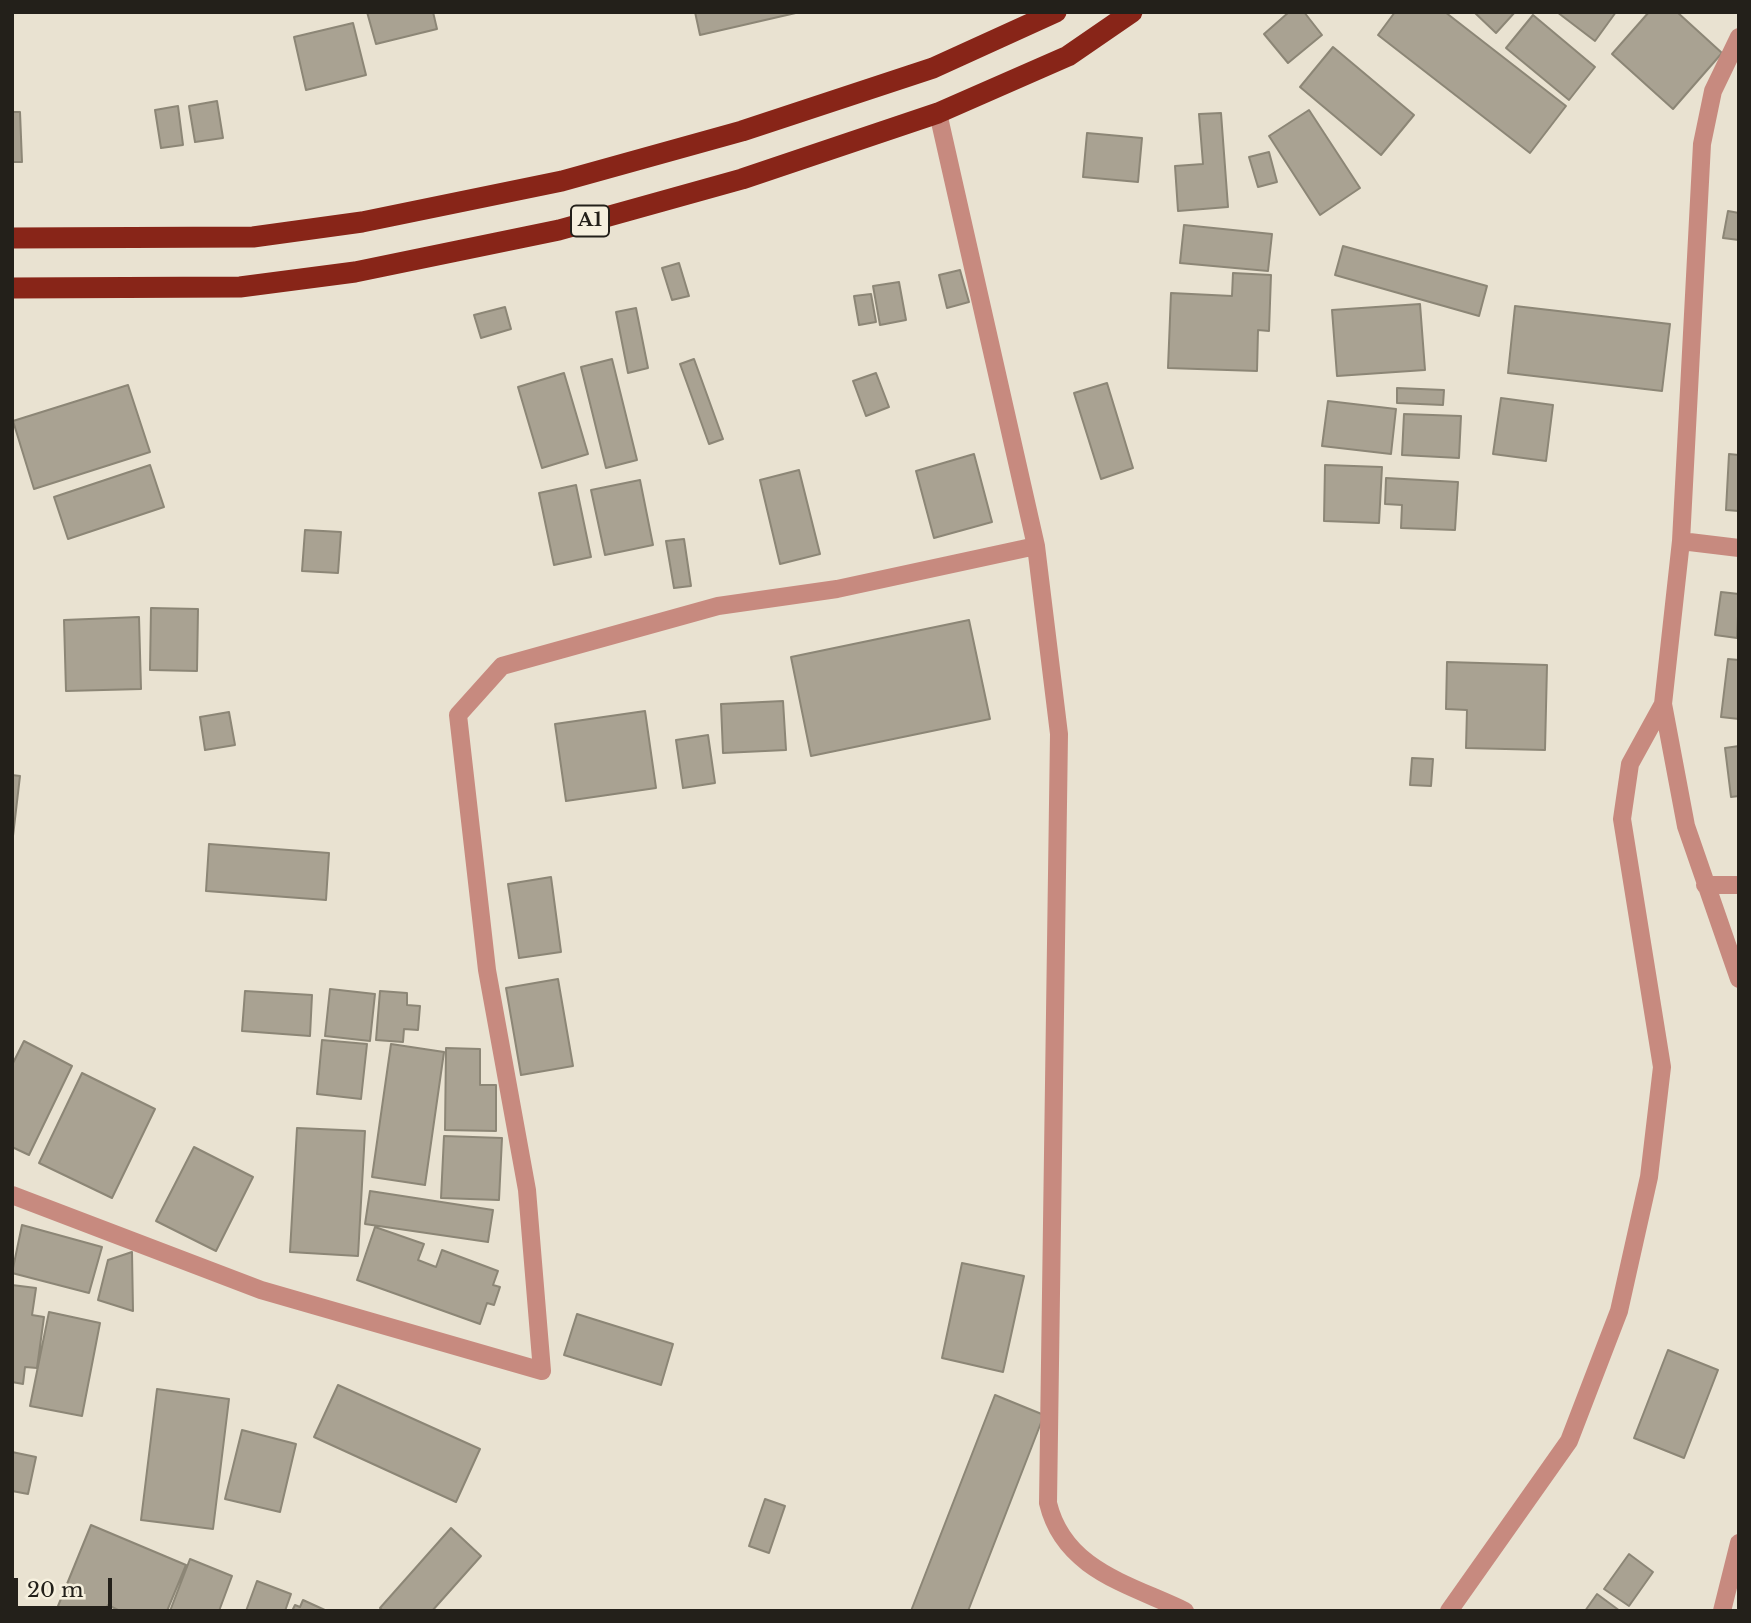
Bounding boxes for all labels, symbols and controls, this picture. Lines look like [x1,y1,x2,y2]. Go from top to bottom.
road number: A1 [571,206,609,236]
scale bar [18,1564,116,1608]
text: 20 m [27,1577,84,1603]

